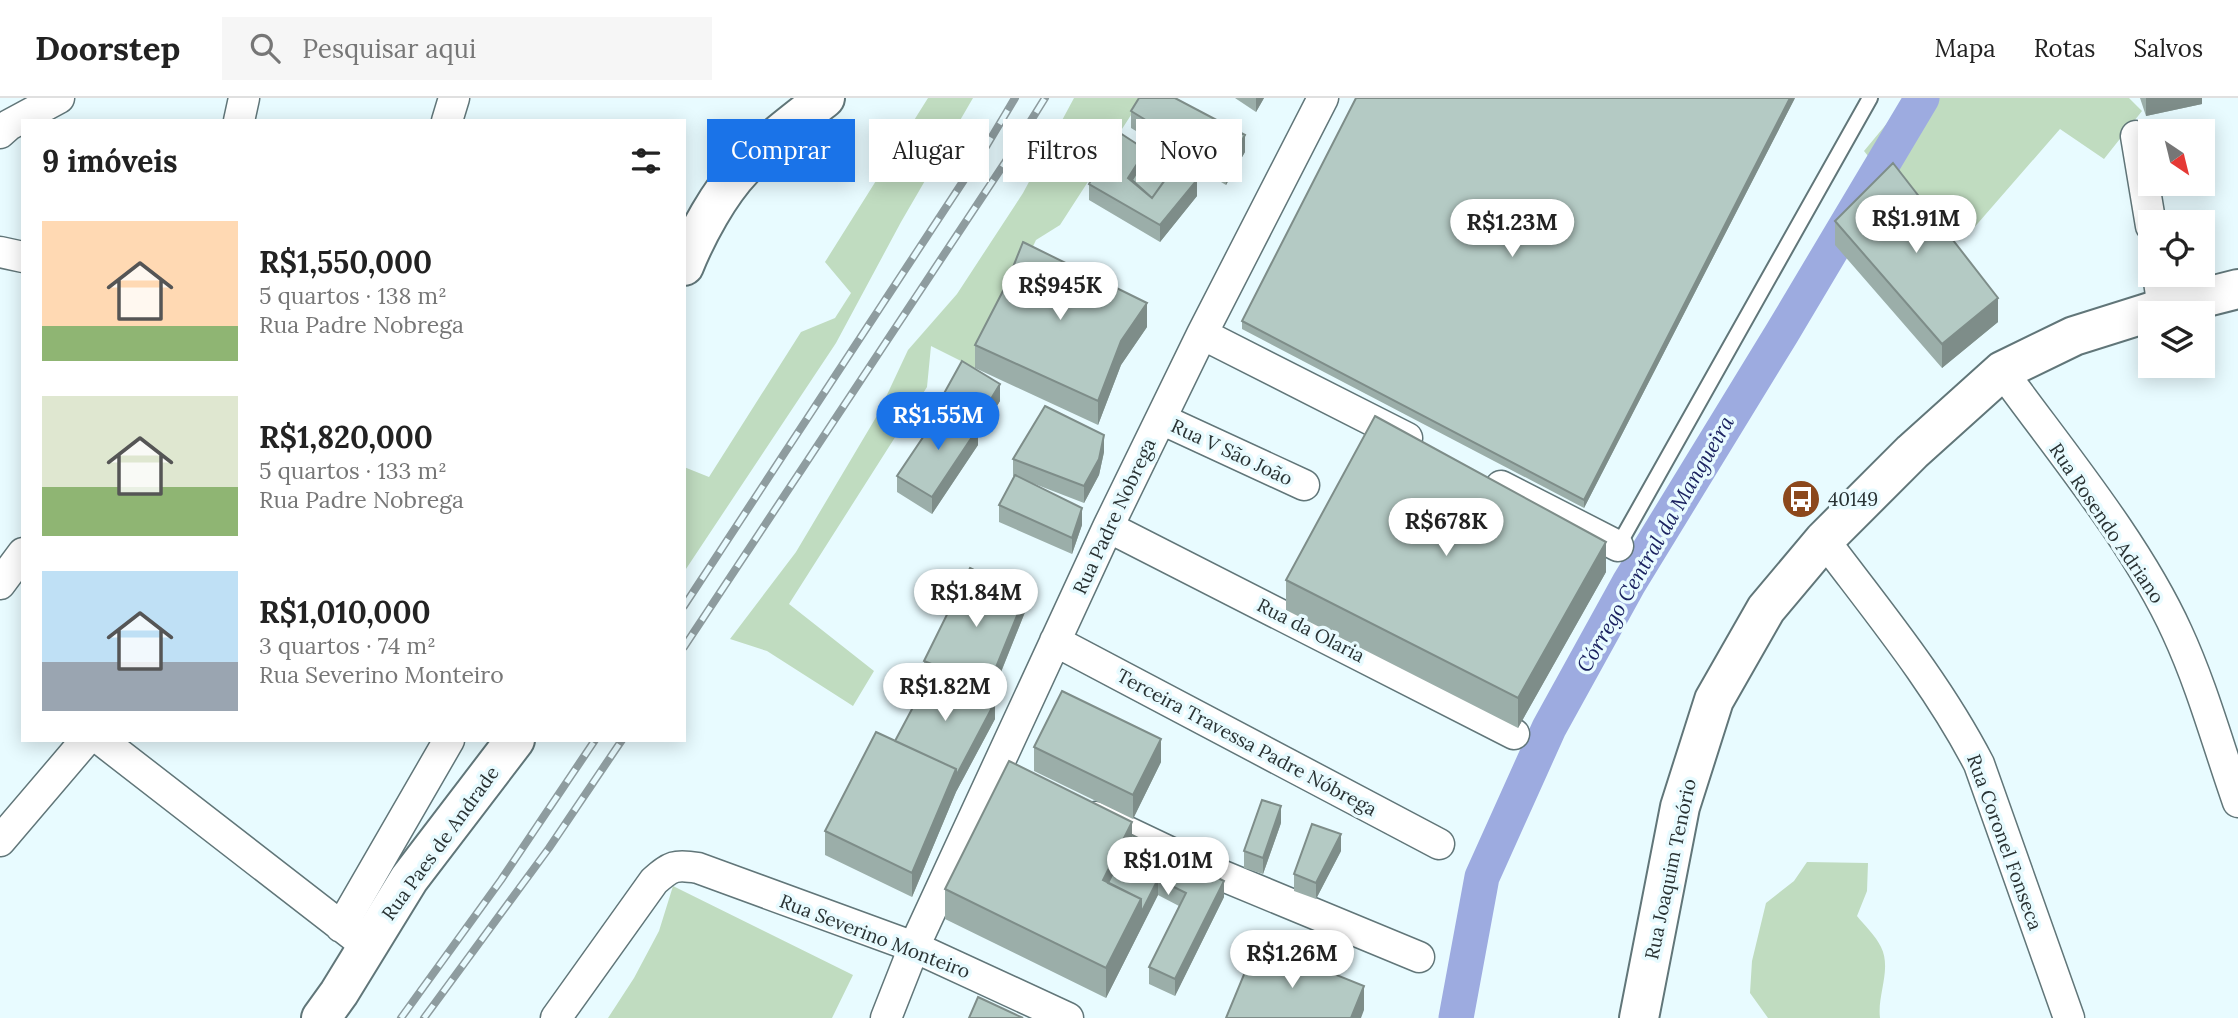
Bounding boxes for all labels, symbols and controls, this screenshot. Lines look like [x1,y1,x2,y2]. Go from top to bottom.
search box [222,17,712,80]
text: Doorstep [35,27,180,69]
icon: search [246,29,284,67]
text: Pesquisar aqui [302,32,476,65]
text: Mapa [1935,33,1996,64]
text: Rotas [2034,33,2095,64]
text: Salvos [2133,33,2203,64]
chip: Comprar [707,119,855,182]
chip: Alugar [869,119,989,182]
chip: Filtros [1003,119,1122,182]
chip: Novo [1136,119,1242,182]
north arrow [2138,119,2216,196]
map controls [2138,119,2215,378]
text: 9 imóveis [42,142,178,180]
icon: filters [627,142,665,180]
pin: R$1.91M [1851,195,1981,255]
pin: R$1.23M [1447,200,1577,259]
text: R$1.91M [1872,203,1960,232]
text: R$1.23M [1466,207,1558,236]
button: locate [2138,210,2215,287]
text: R$1,550,000 [259,243,432,281]
icon: home [98,249,182,333]
pin: R$945K [1003,262,1117,322]
text: R$945K [1018,270,1102,299]
text: 5 quartos · 138 m² [259,281,447,310]
button: layers [2138,301,2215,378]
text: Rua Padre Nobrega [259,310,464,339]
pin: R$1.55M [873,392,1003,452]
text: R$1.55M [892,400,984,429]
water label: Córrego Central da Mangueira [1570,410,1740,677]
street label: Rua V São João [1167,413,1297,491]
text: R$1,820,000 [259,418,433,456]
icon: home [98,424,182,508]
street label: Rua Padre Nobrega [1067,434,1161,598]
street label: Rua Rosendo Adriano [2044,438,2170,608]
text: 5 quartos · 133 m² [259,456,447,485]
bus stop icon: 40149 [1780,478,1822,520]
text: Rua Padre Nobrega [259,485,464,514]
place label: 40149 [1828,487,1878,511]
pin: R$678K [1389,498,1503,558]
text: R$678K [1405,506,1487,535]
pin: R$1.84M [911,570,1041,629]
text: R$1.84M [930,577,1022,606]
text: R$1,010,000 [259,593,431,631]
street label: Rua da Olaria [1253,593,1369,667]
icon: home [98,599,182,683]
text: 3 quartos · 74 m² [259,631,436,660]
text: Rua Severino Monteiro [259,660,504,689]
street label: Terceira Travessa Padre Nóbrega [1113,663,1381,821]
pin: R$1.82M [880,664,1010,723]
text: R$1.82M [899,671,991,700]
street label: Rua Coronel Fonseca [1962,751,2048,933]
street label: Rua Paes de Andrade [376,761,504,925]
street label: Rua Joaquim Tenório [1639,776,1701,962]
pin: R$1.01M [1103,838,1233,897]
text: R$1.01M [1123,845,1213,874]
street label: Rua Severino Monteiro [776,889,974,983]
pin: R$1.26M [1227,930,1357,990]
text: R$1.26M [1246,938,1338,967]

